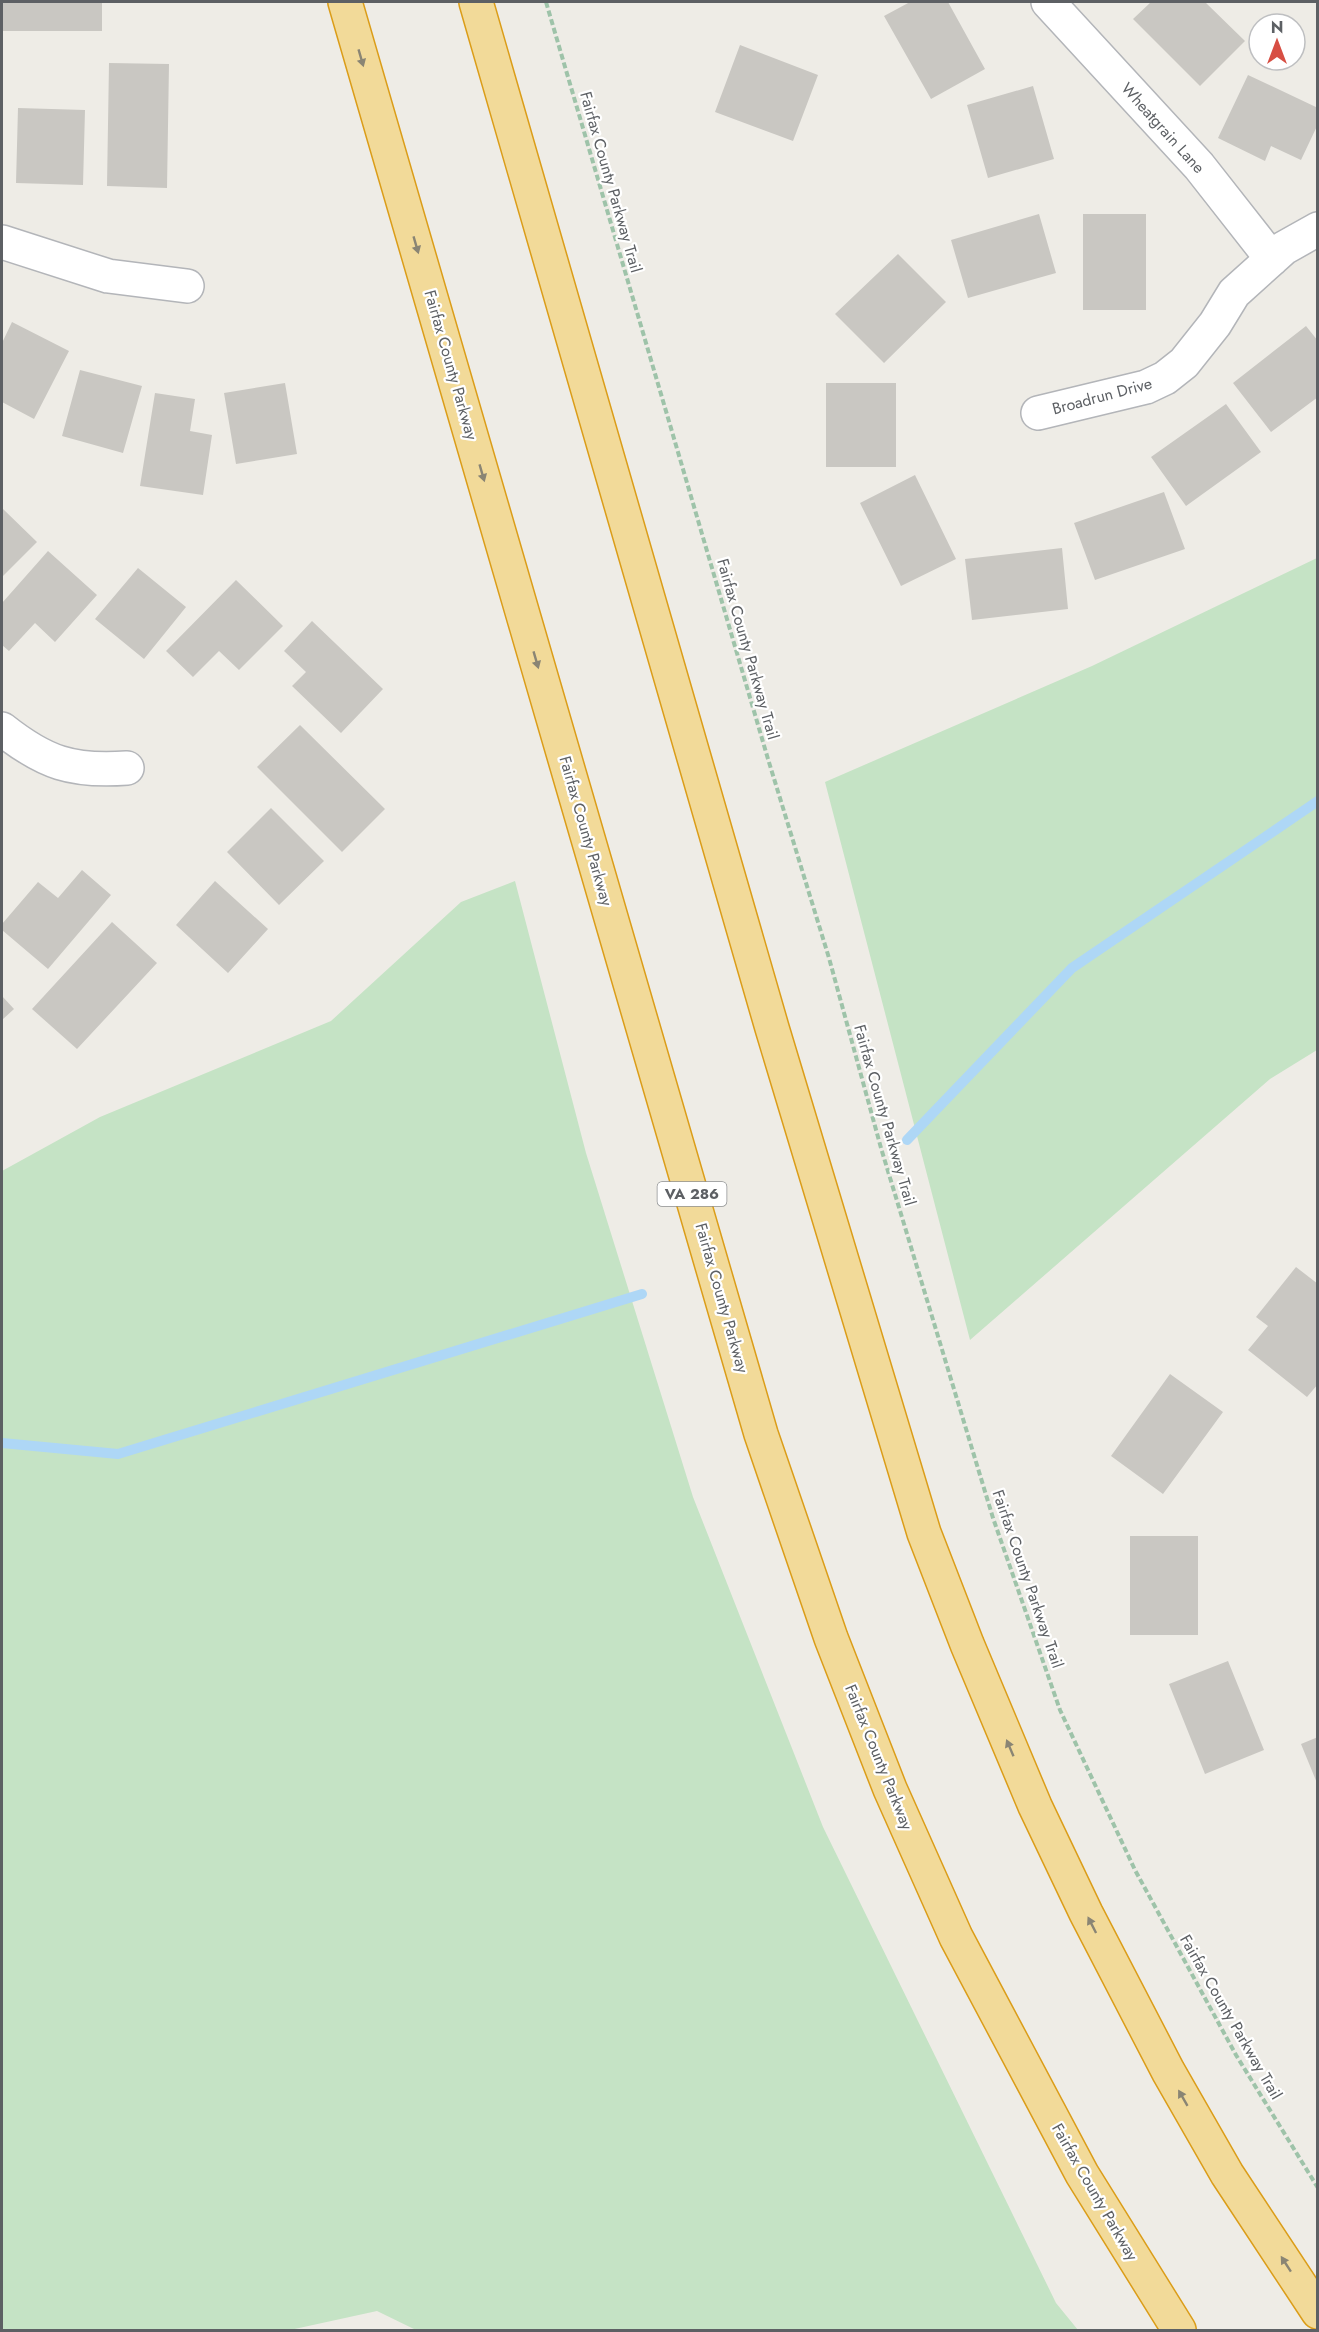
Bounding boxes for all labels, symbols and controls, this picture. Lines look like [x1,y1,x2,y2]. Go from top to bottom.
north arrow [1247,12,1307,72]
text: N [1271,16,1283,39]
one-way arrow [357,49,366,67]
street label: Wheatgrain Lane [1116,77,1210,179]
street label: Fairfax County Parkway Trail [574,89,648,275]
one-way arrow [412,236,421,254]
street label: Fairfax County Parkway [419,287,484,444]
street label: Broadrun Drive [1050,372,1154,420]
one-way arrow [478,464,487,482]
street label: Fairfax County Parkway Trail [711,556,785,742]
one-way arrow [532,651,541,669]
street label: Fairfax County Parkway [554,753,619,910]
street label: Fairfax County Parkway Trail [848,1022,922,1208]
road number: VA 286 [658,1182,726,1206]
street label: Fairfax County Parkway [690,1220,755,1377]
street label: Fairfax County Parkway Trail [987,1487,1069,1671]
street label: Fairfax County Parkway [839,1681,919,1834]
one-way arrow [1005,1739,1015,1757]
one-way arrow [1087,1917,1097,1934]
street label: Fairfax County Parkway Trail [1174,1930,1288,2104]
one-way arrow [1178,2089,1188,2106]
street label: Fairfax County Parkway [1046,2119,1144,2266]
one-way arrow [1280,2255,1291,2272]

